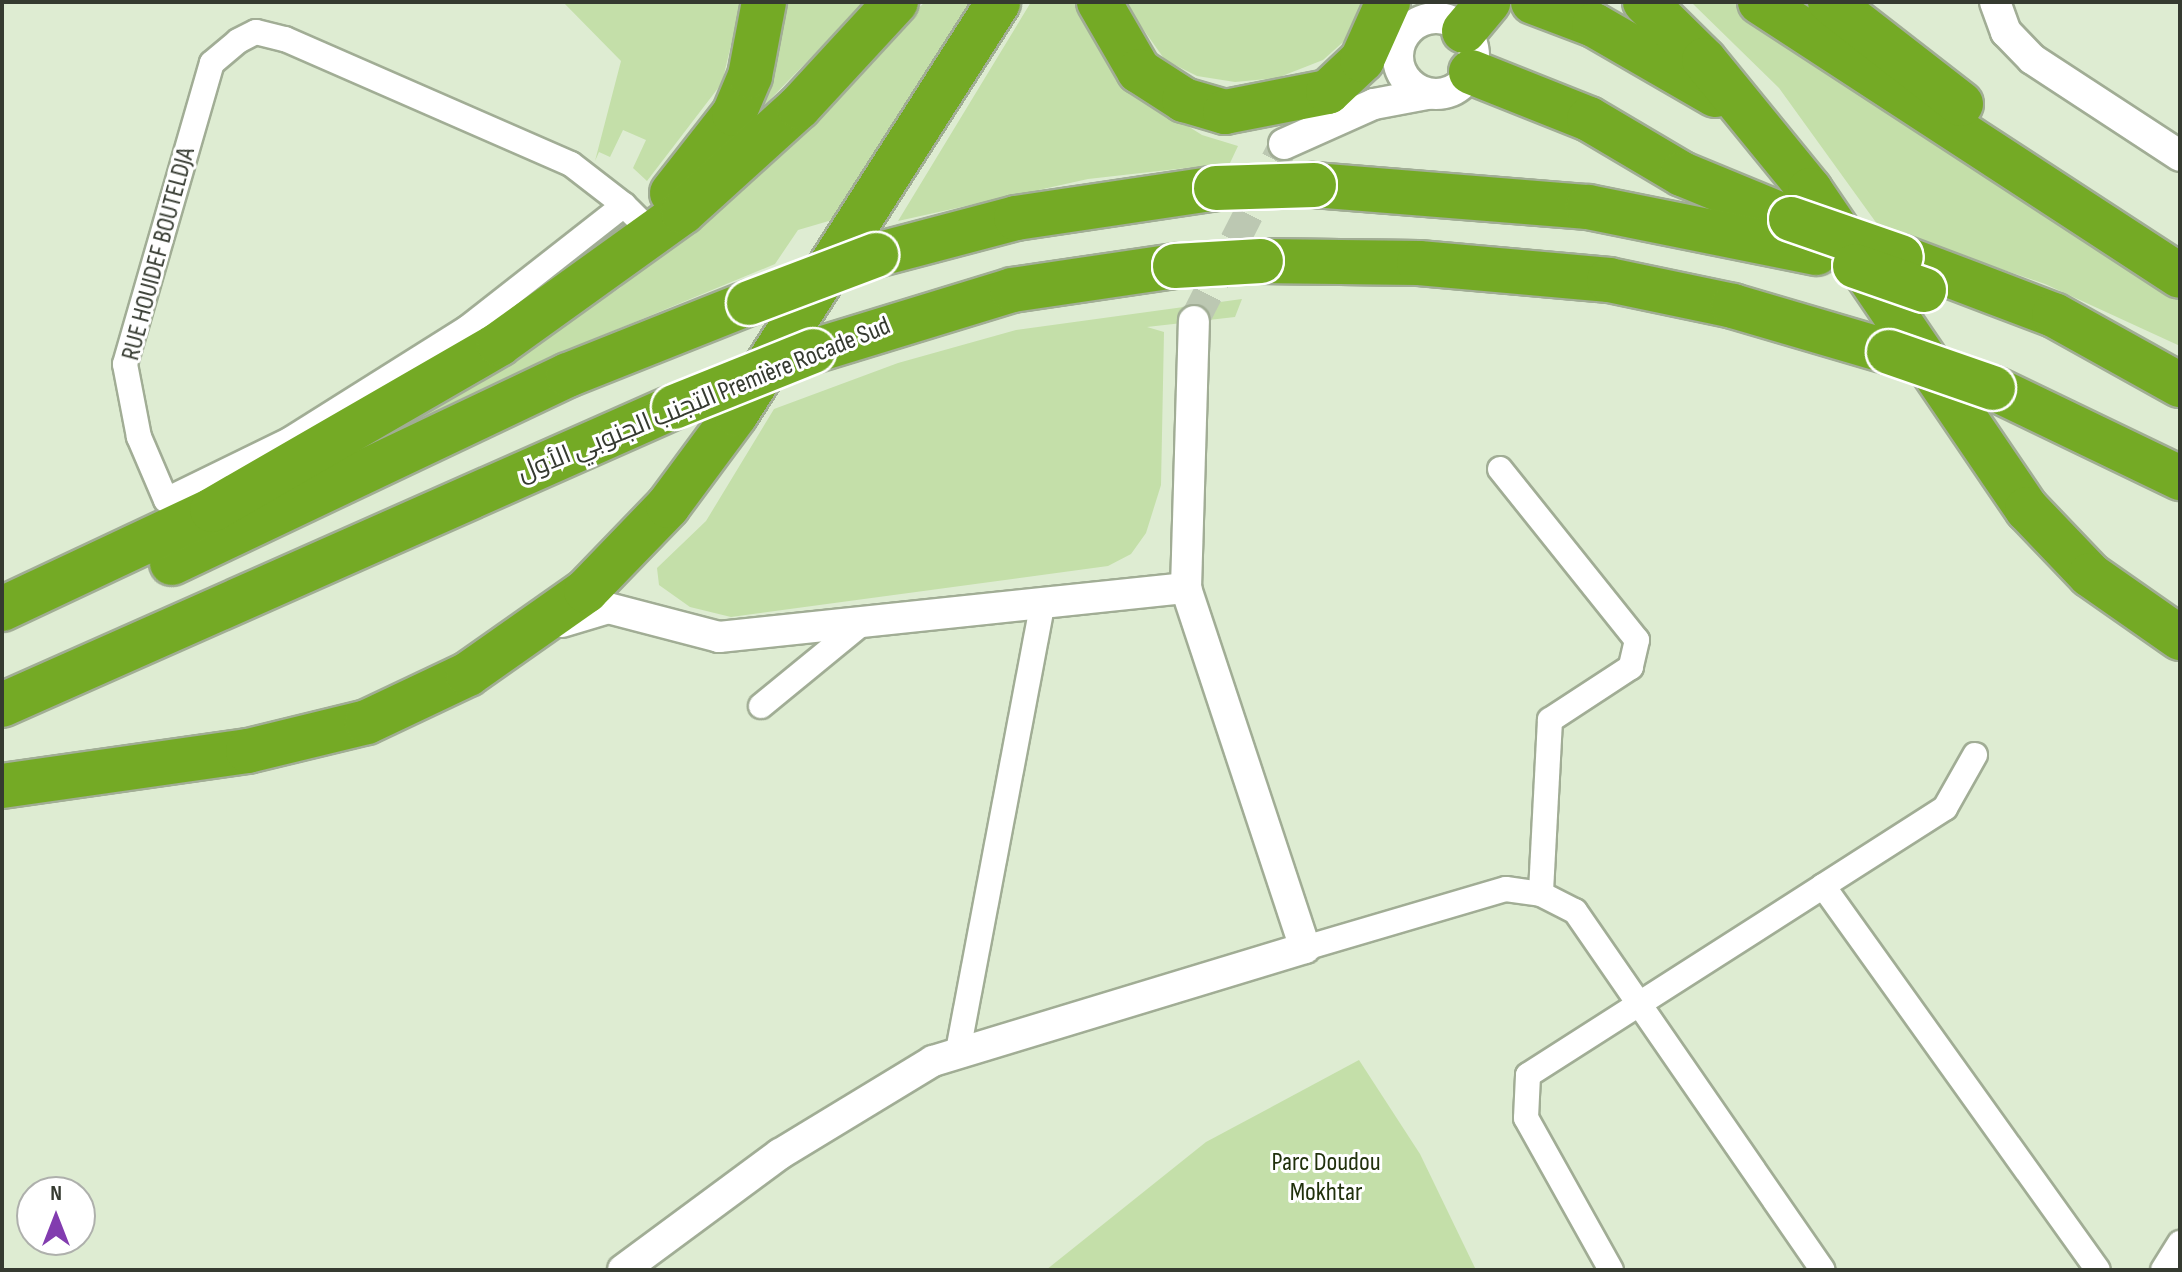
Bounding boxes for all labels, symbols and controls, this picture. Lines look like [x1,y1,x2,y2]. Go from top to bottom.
street label: RUE HOUIDEF BOUTELDJA [116,144,202,364]
street label: التجنب الجنوبي الأول Première Rocade Sud [513,311,895,489]
park label: Parc Doudou Mokhtar [1271,1147,1381,1208]
north arrow [16,1176,96,1256]
text: N [50,1180,62,1207]

